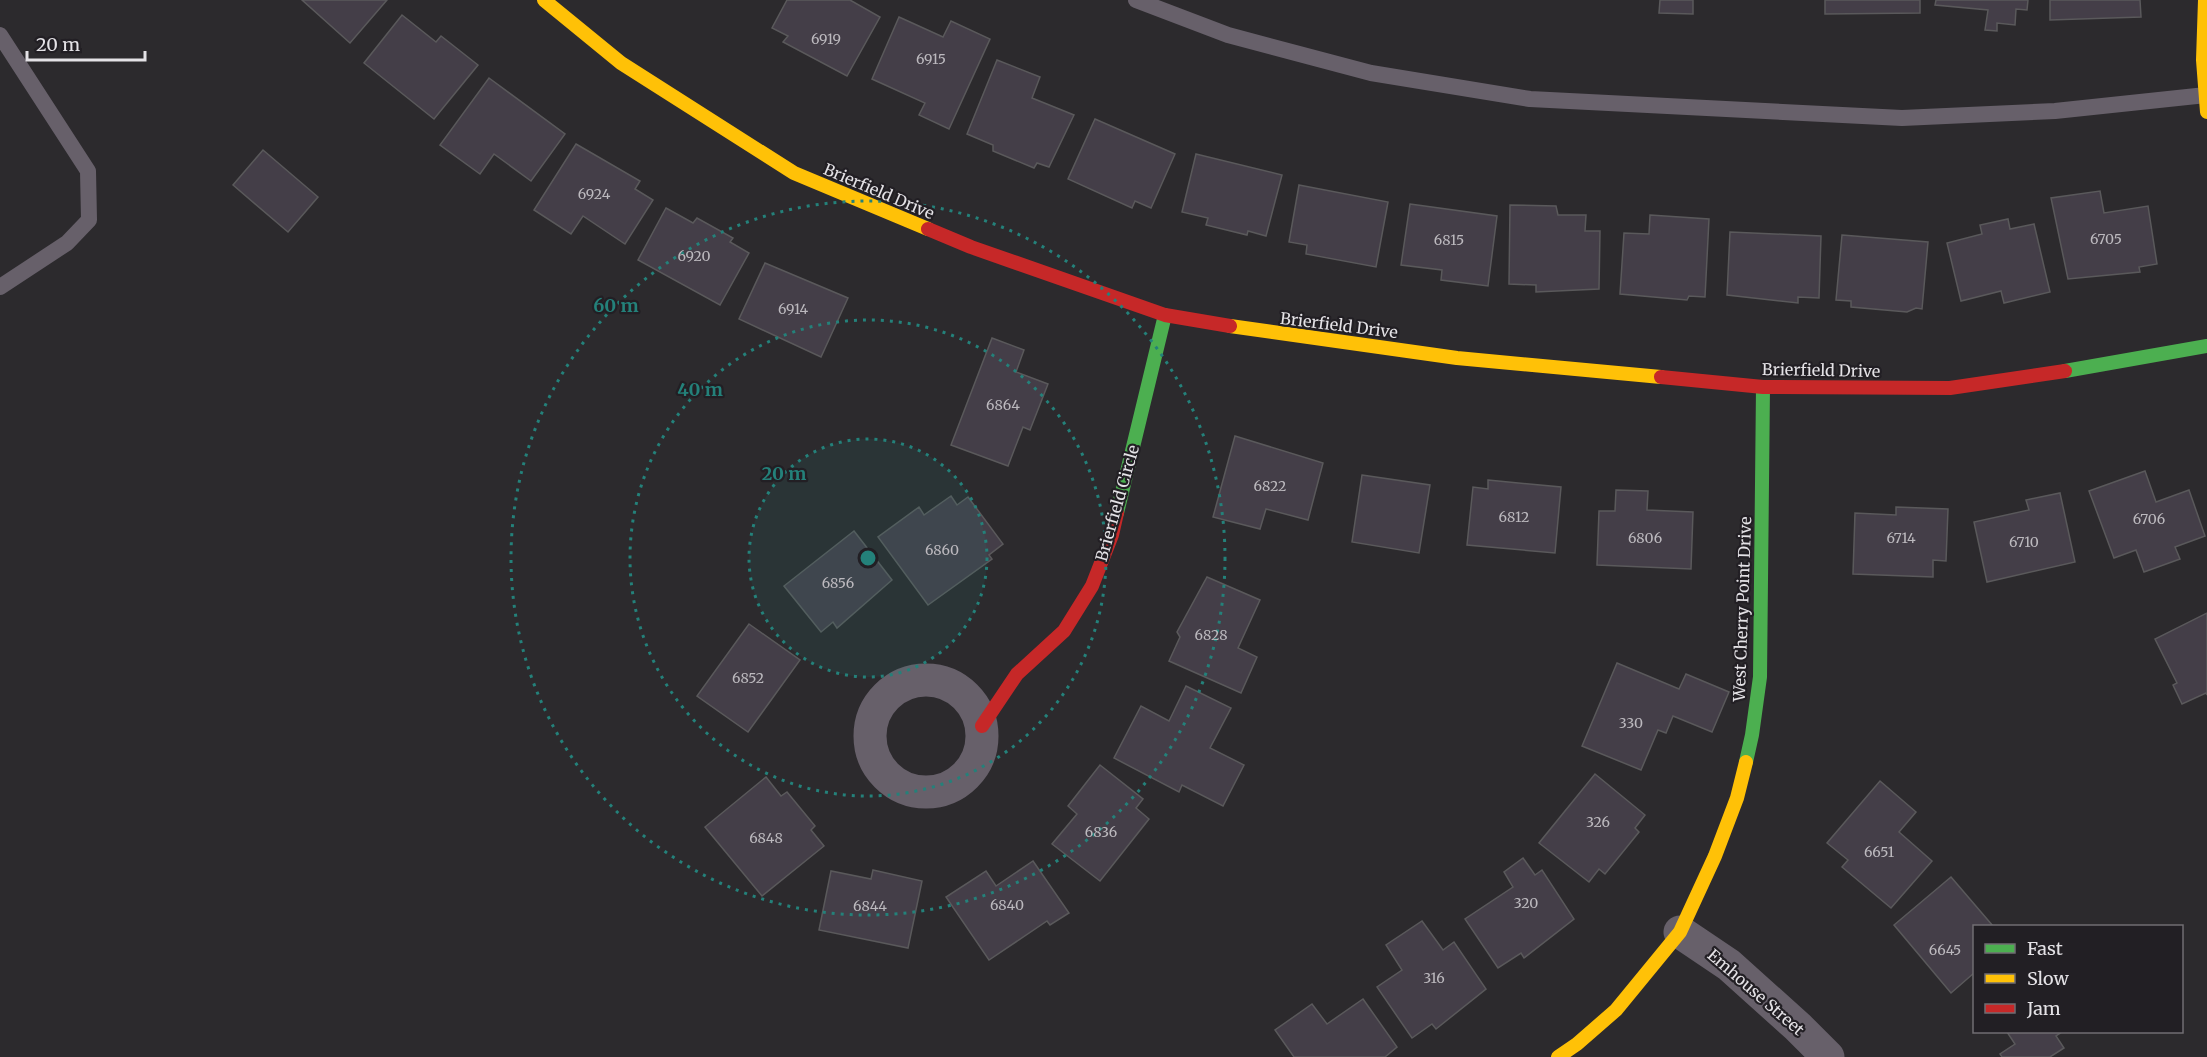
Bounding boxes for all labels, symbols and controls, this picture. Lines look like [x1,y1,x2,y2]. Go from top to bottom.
scale bar [27,24,146,62]
house number: 6919 [811,30,841,48]
text: 20 m [36,33,80,56]
house number: 6915 [916,50,946,68]
street label: Brierfield Drive [821,159,937,223]
house number: 6924 [578,185,611,203]
house number: 6705 [2090,230,2122,248]
house number: 6815 [1434,231,1464,249]
house number: 6920 [677,247,711,265]
text: 60 m [593,294,639,317]
house number: 6914 [778,300,808,318]
street label: Brierfield Drive [1279,308,1399,342]
street label: Brierfield Drive [1762,359,1880,381]
text: 40 m [677,378,723,401]
house number: 6864 [986,396,1020,414]
street label: Brierfield Circle [1091,442,1143,564]
text: 20 m [762,462,806,485]
house number: 6822 [1254,477,1286,495]
house number: 6812 [1499,508,1529,526]
house number: 6706 [2133,510,2165,528]
street label: West Cherry Point Drive [1729,516,1755,703]
house number: 6806 [1628,529,1662,547]
house number: 6714 [1886,529,1916,547]
house number: 6710 [2009,533,2039,551]
house number: 6860 [925,541,959,559]
centre of rings [858,548,878,568]
house number: 6856 [822,574,854,592]
house number: 6828 [1195,626,1227,644]
house number: 6852 [732,669,764,687]
house number: 330 [1619,714,1643,732]
house number: 326 [1586,813,1610,831]
house number: 6836 [1085,823,1117,841]
house number: 6848 [749,829,783,847]
house number: 6651 [1864,843,1894,861]
house number: 320 [1514,894,1538,912]
house number: 6840 [990,896,1024,914]
house number: 6844 [853,897,887,915]
legend [1973,925,2183,1033]
text: Fast [2027,937,2063,960]
house number: 6645 [1929,941,1961,959]
street label: Emhouse Street [1704,945,1809,1040]
text: Slow [2027,967,2070,990]
house number: 316 [1423,969,1445,987]
text: Jam [2026,997,2061,1020]

